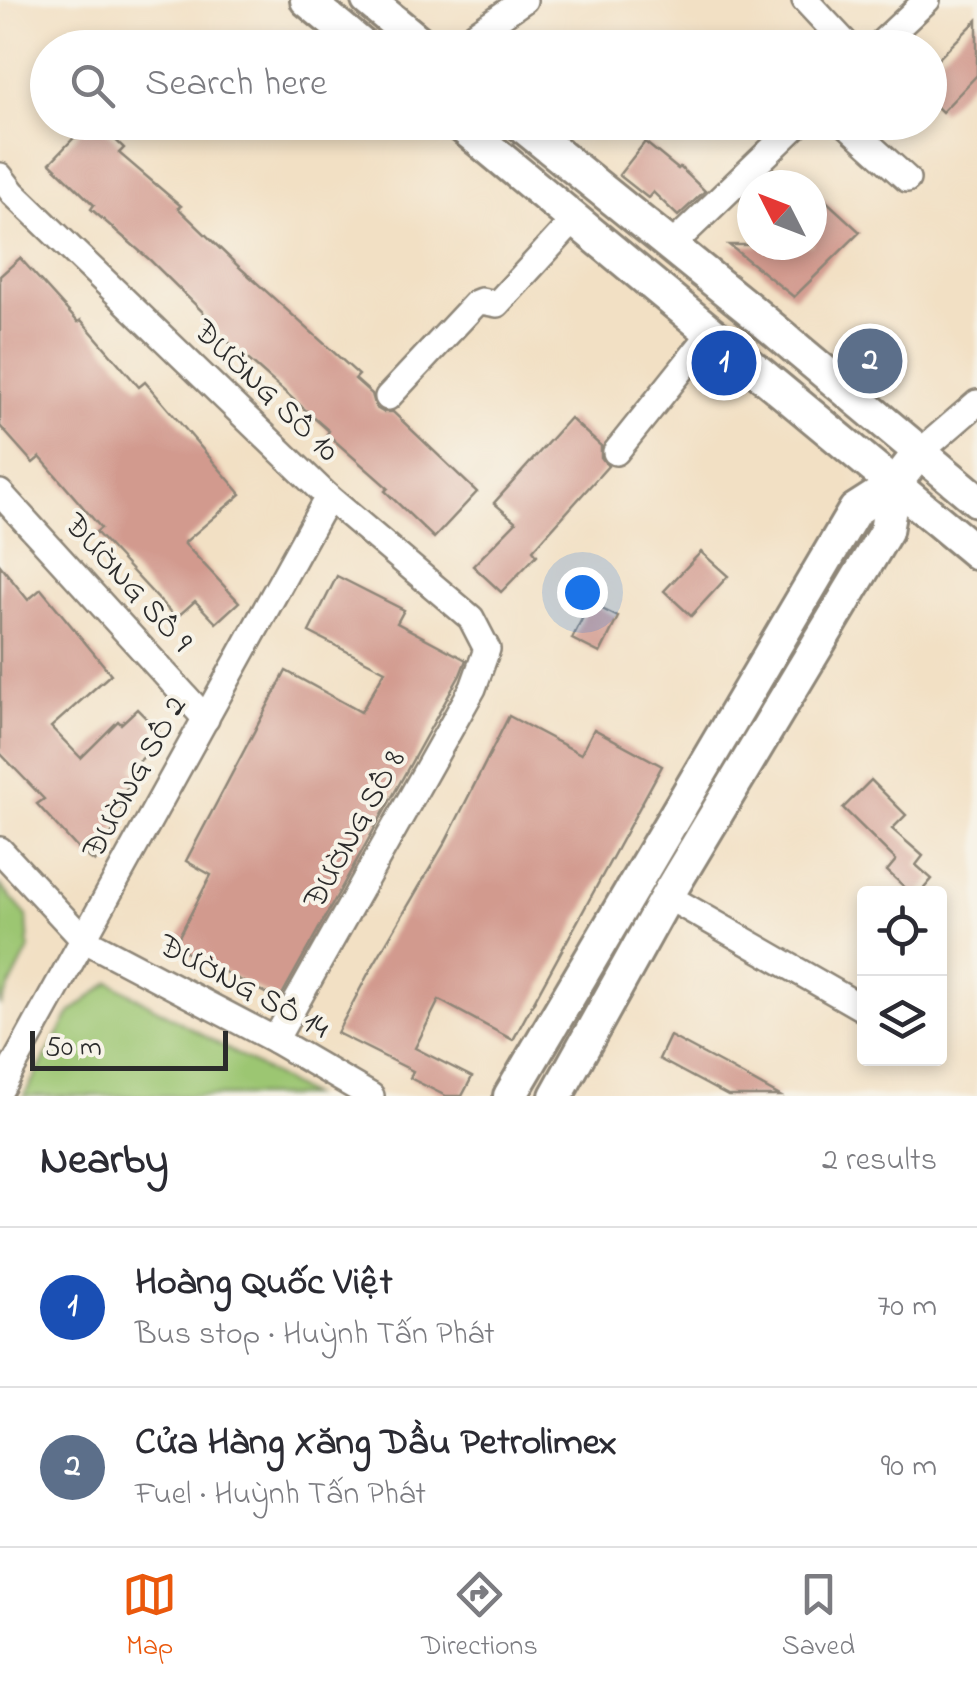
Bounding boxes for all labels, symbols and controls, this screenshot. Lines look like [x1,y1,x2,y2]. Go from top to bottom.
search box [30,30,947,140]
text: Search here [145,57,327,113]
icon: search [65,58,120,113]
north arrow [737,170,827,260]
street label: ĐƯỜNG SỐ 10 [180,309,349,474]
pin: 2 [838,324,902,398]
pin: 1 [692,326,756,400]
street label: ĐƯỜNG SỐ 9 [51,503,203,664]
your location [557,567,608,618]
street label: ĐƯỜNG SỐ 2 [71,688,200,869]
street label: ĐƯỜNG SỐ 8 [292,742,419,919]
map controls [857,886,947,1066]
button: locate [857,886,947,976]
street label: ĐƯỜNG SỐ 14 [148,923,337,1053]
button: layers [857,976,947,1066]
scale bar [30,1026,228,1070]
text: 50 m [45,1028,102,1069]
text: Nearby [40,1131,168,1192]
text: 2 results [822,1138,937,1185]
text: Hoàng Quốc Việt [135,1256,393,1312]
text: 1 [67,1284,78,1331]
text: 70 m [877,1284,937,1331]
text: Bus stop · Huỳnh Tấn Phát [135,1312,495,1359]
text: Cửa Hàng Xăng Dầu Petrolimex [135,1416,617,1472]
text: 2 [65,1444,80,1491]
text: 90 m [881,1444,937,1491]
text: Fuel · Huỳnh Tấn Phát [135,1472,426,1519]
tab: Map [122,1567,177,1668]
tab: Directions [421,1567,538,1668]
tab: Saved [782,1567,855,1668]

